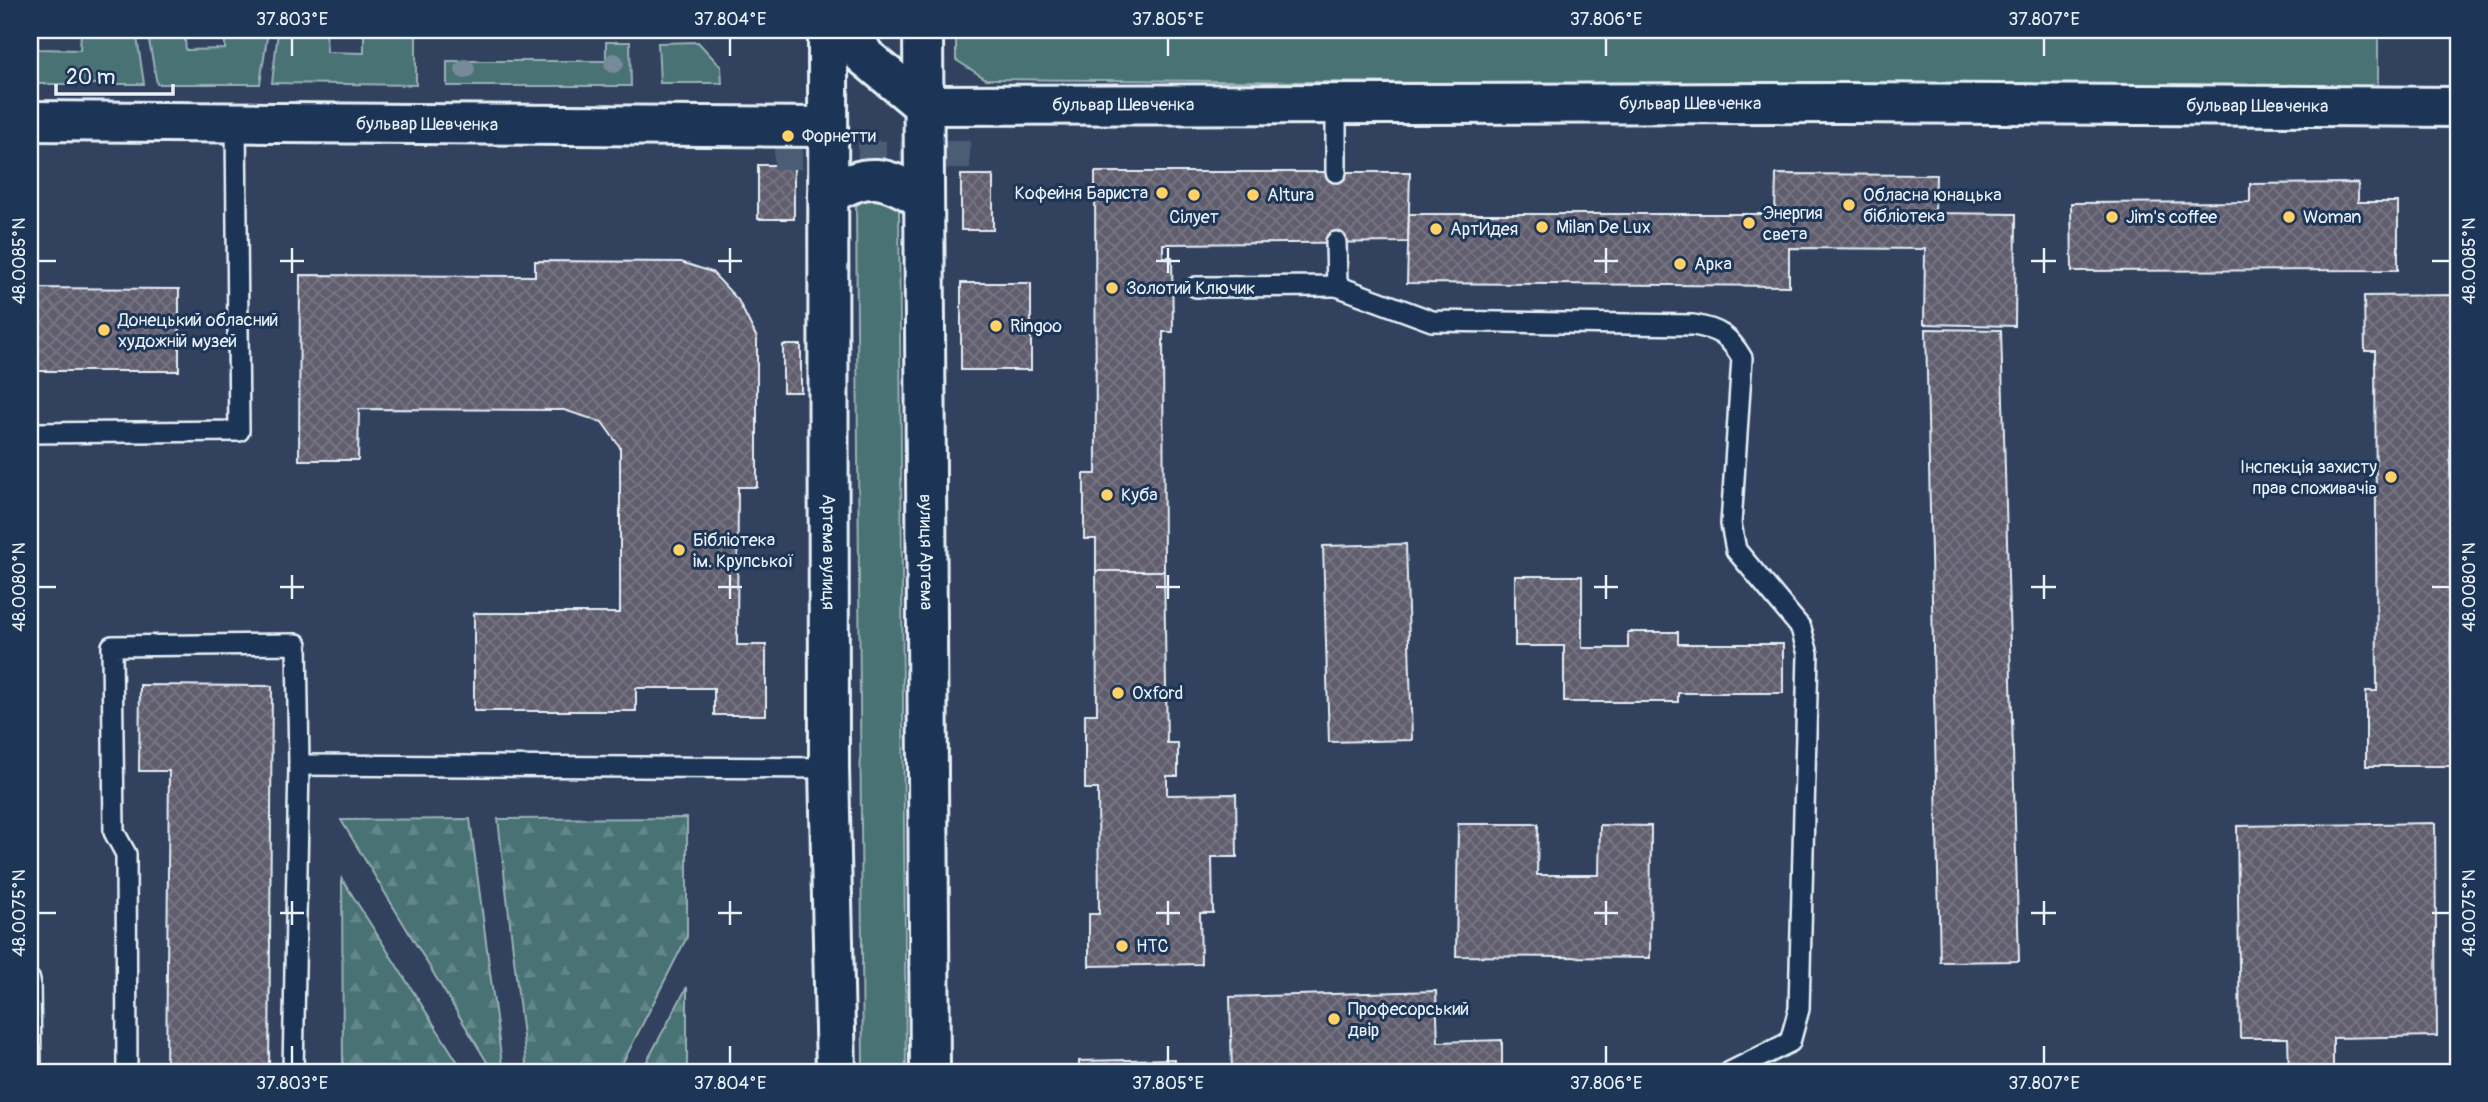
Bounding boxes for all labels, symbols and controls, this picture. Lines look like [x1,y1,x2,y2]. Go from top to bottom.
text: 37.803°E [256,8,328,31]
text: 37.804°E [694,8,766,31]
text: 37.805°E [1132,8,1204,31]
text: 37.806°E [1570,8,1642,31]
text: 37.807°E [2008,8,2080,31]
scale bar [56,52,173,96]
text: 20 m [66,64,115,91]
street label: бульвар Шевченка [1619,92,1762,115]
street label: бульвар Шевченка [1052,93,1195,116]
street label: бульвар Шевченка [2186,94,2329,118]
street label: бульвар Шевченка [356,112,498,136]
place label: Форнетти [802,125,876,148]
marker: Форнетти [780,128,796,144]
place label: Кофейня Бариста [1015,182,1148,205]
place label: Altura [1267,184,1314,207]
place label: Обласна юнацька бібліотека [1863,184,2002,228]
marker: Кофейня Бариста [1154,185,1170,201]
marker: Сілует [1186,187,1202,203]
marker: Altura [1245,187,1261,203]
marker: Обласна юнацька бібліотека [1841,197,1857,213]
place label: Энергия света [1763,202,1823,246]
place label: Сілует [1169,206,1219,229]
place label: Jim's coffee [2126,206,2217,229]
place label: Woman [2303,206,2362,229]
marker: Jim's coffee [2104,209,2120,225]
marker: Woman [2281,209,2297,225]
marker: Энергия света [1741,215,1757,231]
place label: Milan De Lux [1556,216,1651,239]
text: 48.0085°N [8,218,31,304]
place label: АртИдея [1450,218,1518,241]
text: 48.0085°N [2458,218,2481,304]
marker: Milan De Lux [1534,219,1550,235]
marker: АртИдея [1428,221,1444,237]
place label: Арка [1694,253,1732,276]
marker: Арка [1672,256,1688,272]
place label: Золотий Ключик [1126,277,1255,300]
marker: Золотий Ключик [1104,280,1120,296]
place label: Донецький обласний художній музей [117,309,278,353]
place label: Ringoo [1010,315,1062,338]
marker: Ringoo [988,318,1004,334]
marker: Донецький обласний художній музей [96,322,112,338]
place label: Інспекція захисту прав споживачів [2240,456,2377,500]
marker: Інспекція захисту прав споживачів [2383,469,2399,485]
place label: Куба [1121,484,1158,507]
marker: Куба [1099,487,1115,503]
street label: Артема вулиця [817,494,840,610]
street label: вулиця Артема [915,494,938,610]
place label: Бібліотека ім. Крупської [693,529,794,573]
text: 48.0080°N [8,542,31,632]
marker: Бібліотека ім. Крупської [671,542,687,558]
text: 48.0080°N [2458,542,2481,632]
place label: Oxford [1132,682,1183,705]
marker: Oxford [1110,685,1126,701]
text: 48.0075°N [8,869,31,957]
text: 48.0075°N [2458,869,2481,957]
place label: HTC [1136,935,1169,958]
marker: HTC [1114,938,1130,954]
place label: Професорський двір [1348,998,1469,1042]
marker: Професорський двір [1326,1011,1342,1027]
text: 37.803°E [256,1072,328,1095]
text: 37.804°E [694,1072,766,1095]
text: 37.805°E [1132,1072,1204,1095]
text: 37.806°E [1570,1072,1642,1095]
text: 37.807°E [2008,1072,2080,1095]

